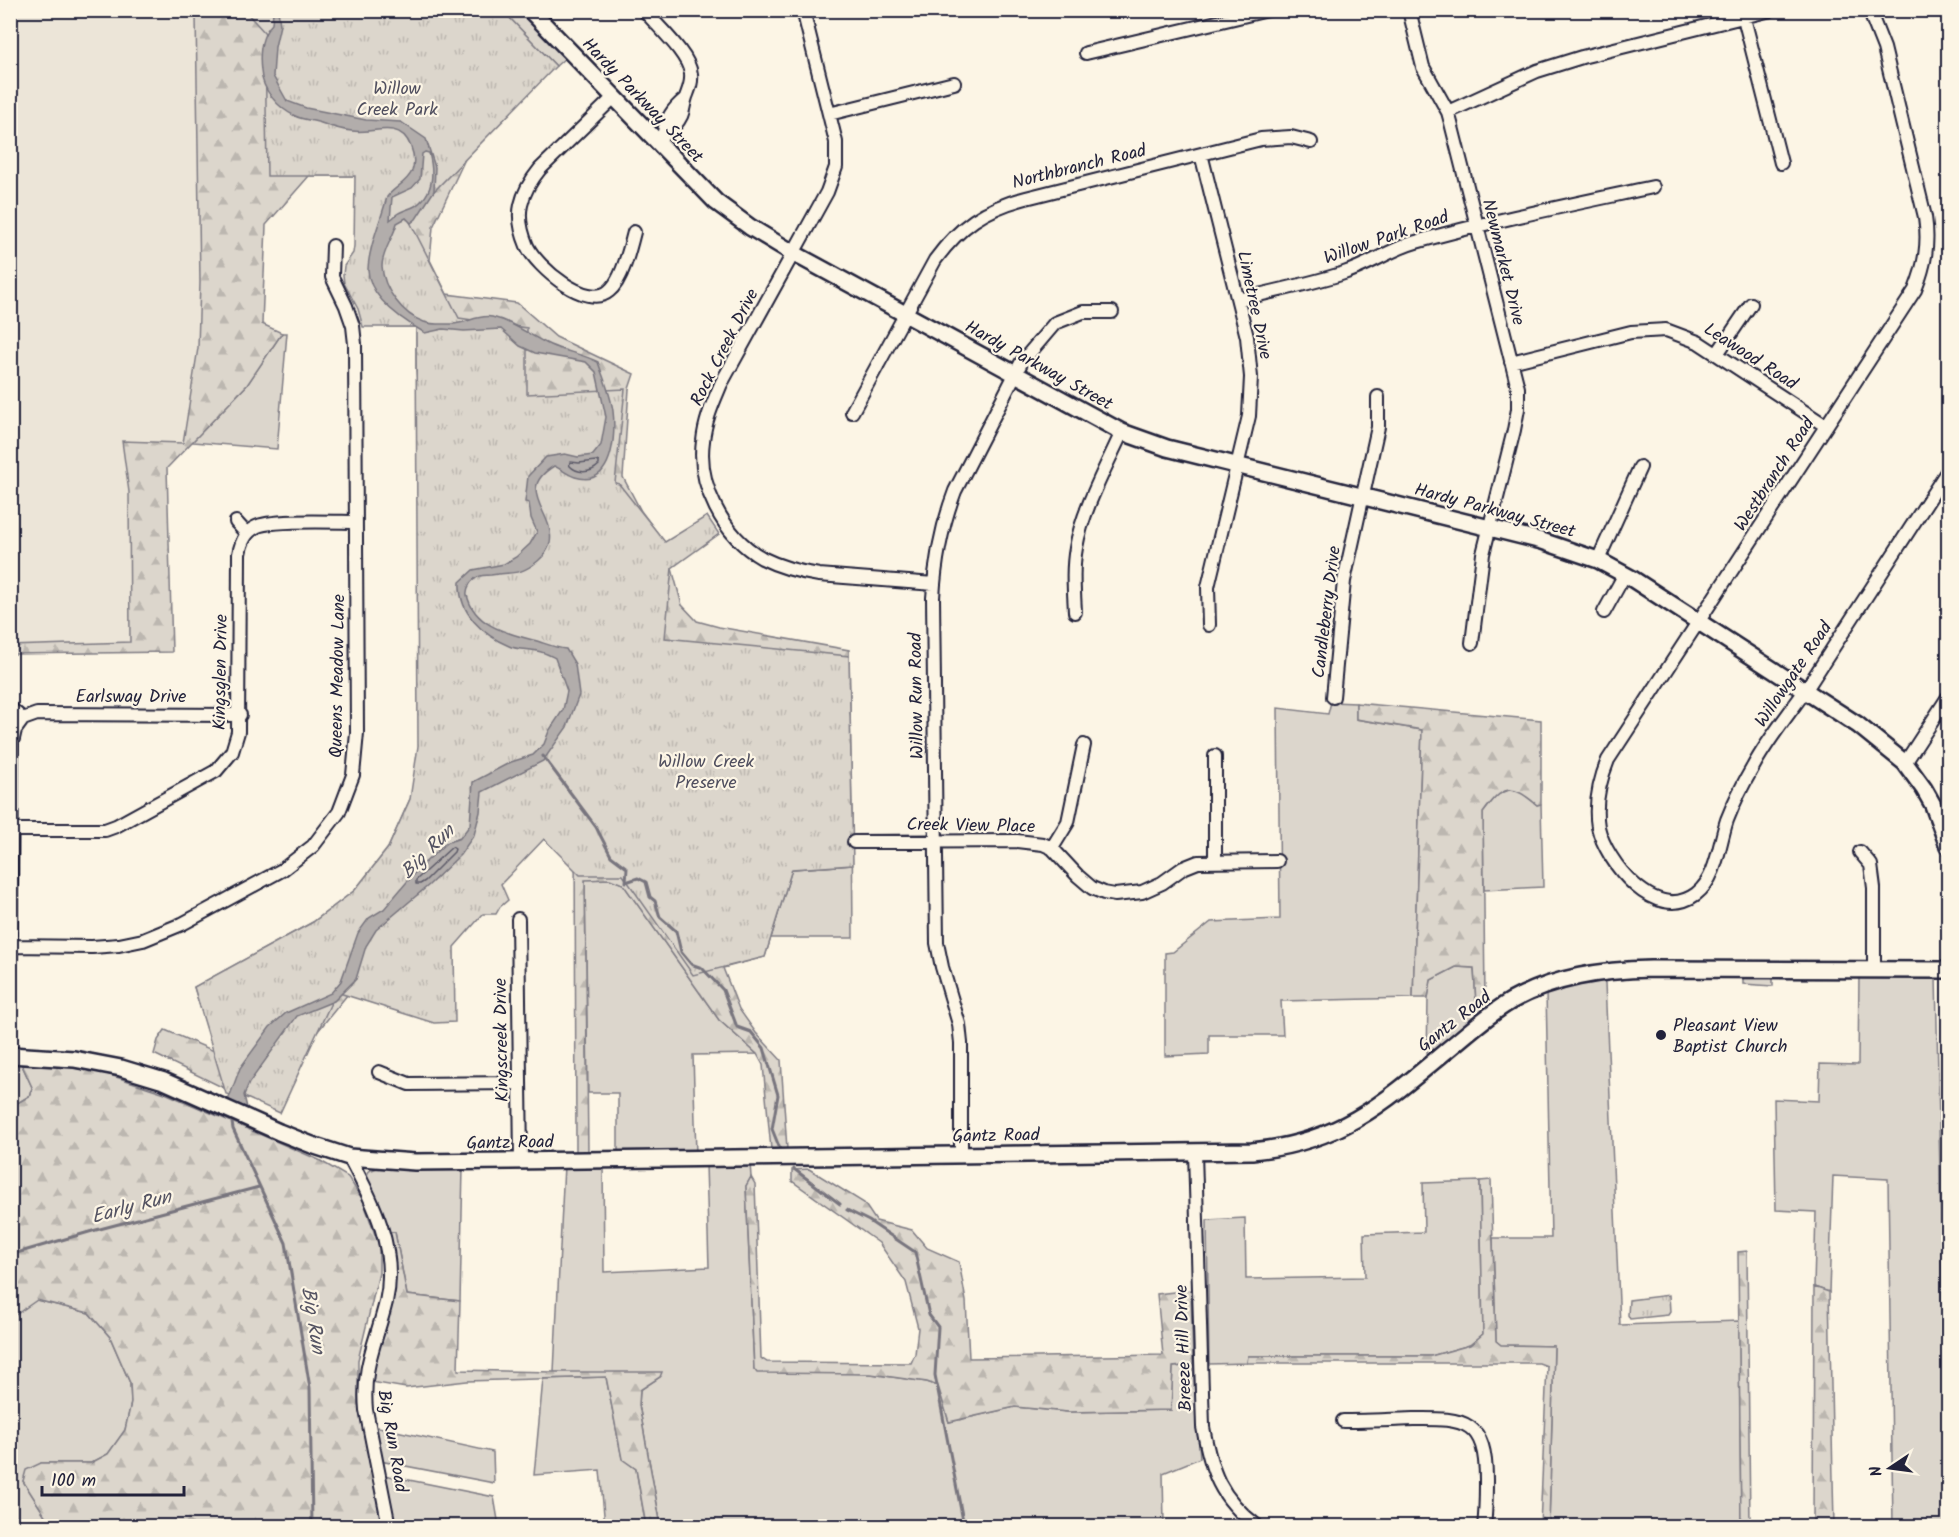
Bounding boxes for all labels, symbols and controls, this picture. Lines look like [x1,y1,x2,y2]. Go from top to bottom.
street label: Hardy Parkway Street [574,31,711,171]
park label: Willow Creek Park [356,75,438,125]
street label: Northbranch Road [1009,137,1150,198]
street label: Newmarket Drive [1473,196,1532,329]
street label: Willow Park Road [1320,203,1454,273]
street label: Limetree Drive [1228,248,1279,362]
street label: Rock Creek Drive [683,284,767,412]
street label: Hardy Parkway Street [959,313,1119,420]
street label: Leawood Road [1697,316,1804,399]
street label: Westbranch Road [1727,411,1824,538]
street label: Hardy Parkway Street [1411,476,1579,547]
street label: Candleberry Drive [1305,544,1350,680]
street label: Queens Meadow Lane [323,594,354,758]
street label: Kingsglen Drive [206,614,237,730]
street label: Willowgate Road [1748,615,1841,734]
street label: Willow Run Road [902,631,933,760]
street label: Earlsway Drive [76,683,186,712]
park label: Willow Creek Preserve [658,748,755,798]
street label: Creek View Place [906,811,1036,842]
water label: Big Run [393,816,464,887]
street label: Kingscreek Drive [487,978,518,1102]
street label: Gantz Road [1412,983,1499,1060]
place label: Pleasant View Baptist Church [1673,1012,1787,1062]
marker: Pleasant View Baptist Church [1654,1028,1668,1042]
street label: Gantz Road [952,1121,1041,1152]
street label: Gantz Road [466,1128,555,1159]
water label: Early Run [88,1182,177,1234]
street label: Breeze Hill Drive [1168,1284,1201,1412]
water label: Big Run [291,1285,333,1357]
street label: Big Run Road [368,1388,415,1496]
north arrow [1860,1438,1920,1498]
scale bar [42,1459,184,1497]
text: N [1864,1463,1890,1479]
text: 100 m [51,1467,96,1496]

